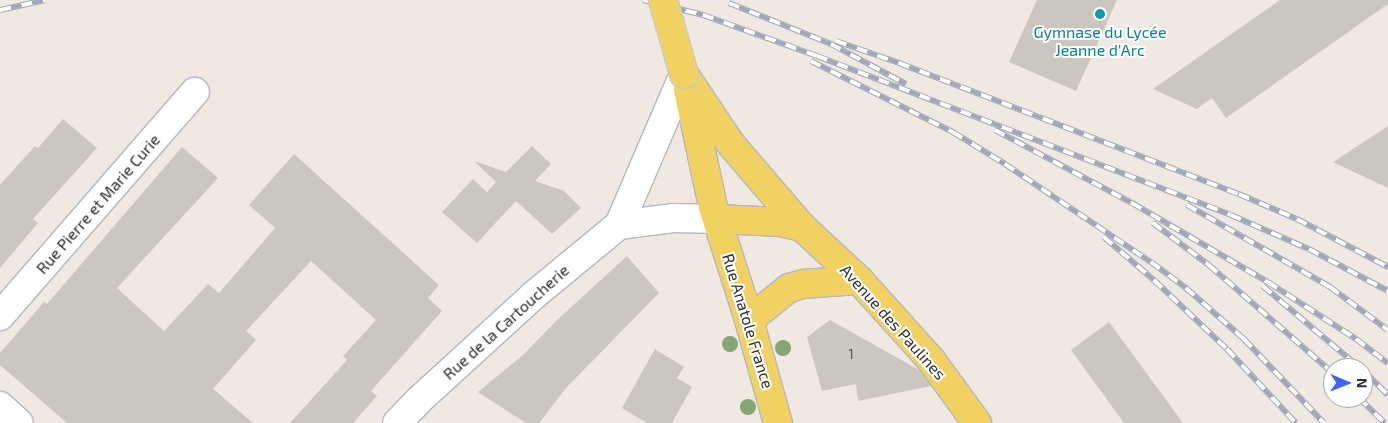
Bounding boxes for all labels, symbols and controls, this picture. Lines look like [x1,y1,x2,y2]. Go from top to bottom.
marker: Gymnase du Lycée Jeanne d'Arc [1094,8,1106,20]
place label: Gymnase du Lycée Jeanne d'Arc [1033,22,1167,60]
street label: Rue Pierre et Marie Curie [32,130,164,278]
street label: Rue Anatole France [718,251,778,391]
street label: Rue de la Cartoucherie [439,260,573,384]
street label: Avenue des Paulines [836,260,950,384]
house number: 1 [848,346,854,362]
north arrow [1323,358,1373,408]
text: N [1354,378,1371,388]

